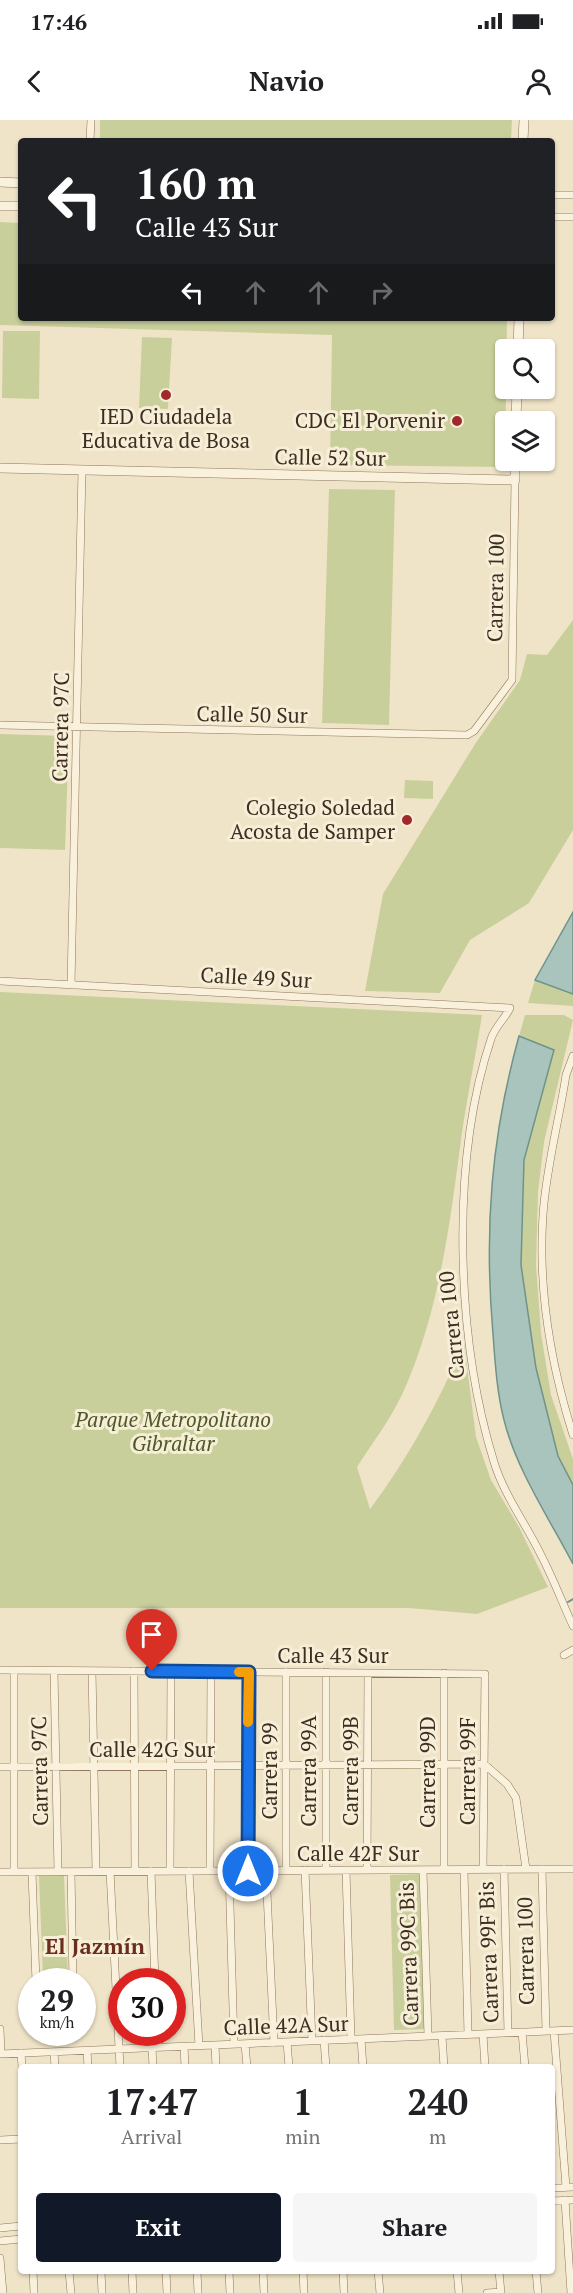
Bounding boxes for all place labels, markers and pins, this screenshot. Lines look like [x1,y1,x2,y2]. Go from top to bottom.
marker: IED Ciudadela Educativa de Bosa [159,388,173,402]
place label: IED Ciudadela Educativa de Bosa [82,402,251,454]
place label: CDC El Porvenir [295,406,445,434]
marker: CDC El Porvenir [450,414,464,428]
place label: Colegio Soledad Acosta de Samper [230,793,395,845]
marker: Colegio Soledad Acosta de Samper [400,813,414,827]
pin [126,1609,177,1671]

